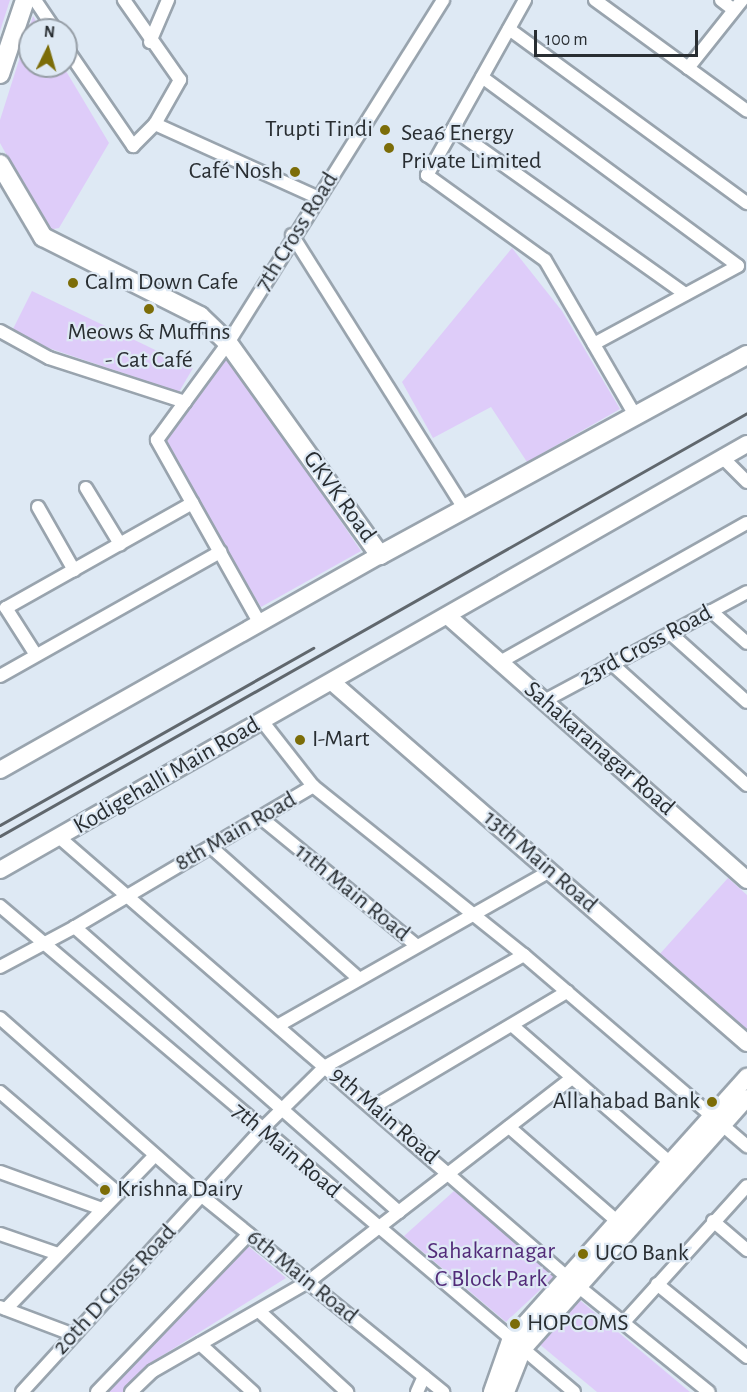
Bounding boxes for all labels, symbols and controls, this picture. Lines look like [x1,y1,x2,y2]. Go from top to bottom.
north arrow [18,18,78,78]
scale bar [537,18,700,56]
text: N [43,24,56,41]
text: 100 m [545,31,588,49]
place label: Trupti Tindi [265,116,373,144]
place label: Sea6 Energy Private Limited [401,120,541,176]
marker: Trupti Tindi [378,123,392,137]
marker: Sea6 Energy Private Limited [382,141,396,155]
place label: Café Nosh [189,158,283,186]
marker: Café Nosh [288,165,302,179]
street label: 7th Cross Road [249,167,345,297]
place label: Calm Down Cafe [85,269,238,297]
marker: Calm Down Cafe [66,276,80,290]
marker: Meows & Muffins - Cat Café [142,302,156,316]
place label: Meows & Muffins - Cat Café [68,319,230,375]
street label: GKVK Road [296,446,382,548]
street label: 23rd Cross Road [575,599,717,693]
street label: Sahakaranagar Road [518,676,680,822]
street label: Kodigehalli Main Road [69,711,265,841]
place label: I-Mart [312,726,369,754]
marker: I-Mart [293,733,307,747]
street label: 8th Main Road [170,786,302,878]
street label: 13th Main Road [477,805,603,919]
street label: 11th Main Road [288,838,416,948]
street label: 9th Main Road [324,1061,444,1171]
place label: Allahabad Bank [553,1088,700,1116]
marker: Allahabad Bank [705,1095,719,1109]
street label: 7th Main Road [226,1097,346,1205]
place label: Krishna Dairy [117,1176,243,1204]
marker: Krishna Dairy [98,1183,112,1197]
street label: 20th D Cross Road [47,1219,183,1361]
street label: 6th Main Road [240,1223,364,1331]
park label: Sahakarnagar C Block Park [427,1238,555,1294]
place label: UCO Bank [595,1240,689,1268]
marker: UCO Bank [576,1247,590,1261]
place label: HOPCOMS [527,1310,629,1338]
marker: HOPCOMS [508,1317,522,1331]

